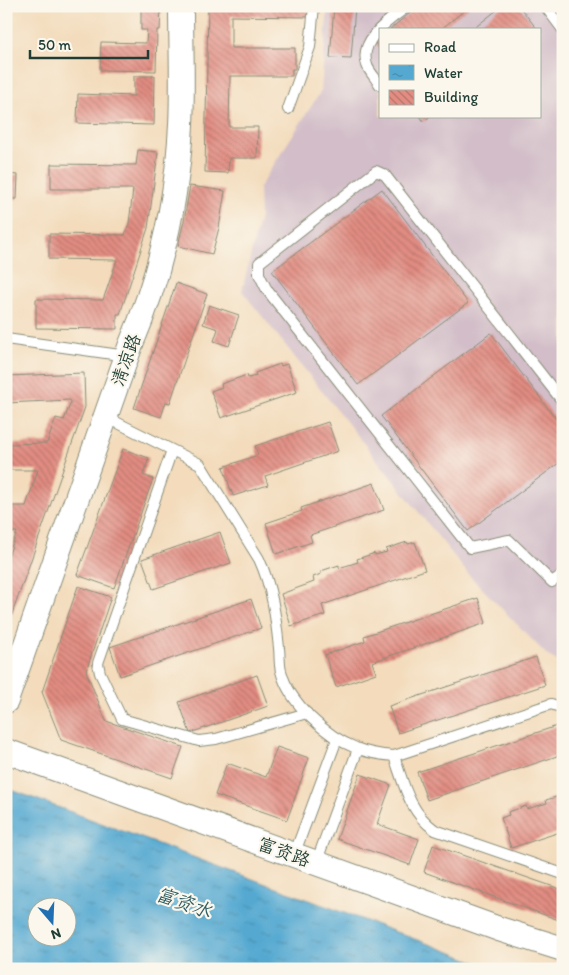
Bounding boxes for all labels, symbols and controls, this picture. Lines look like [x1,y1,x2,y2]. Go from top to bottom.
scale bar [30,28,148,60]
legend [379,28,542,118]
text: 50 m [38,36,71,54]
text: Road [424,38,457,56]
text: Water [424,64,463,82]
text: Building [424,88,478,106]
street label: 清凉路 [106,331,146,389]
street label: 富资路 [255,832,313,872]
water label: 富资水 [153,882,215,923]
north arrow [28,898,78,948]
text: N [49,924,63,943]

